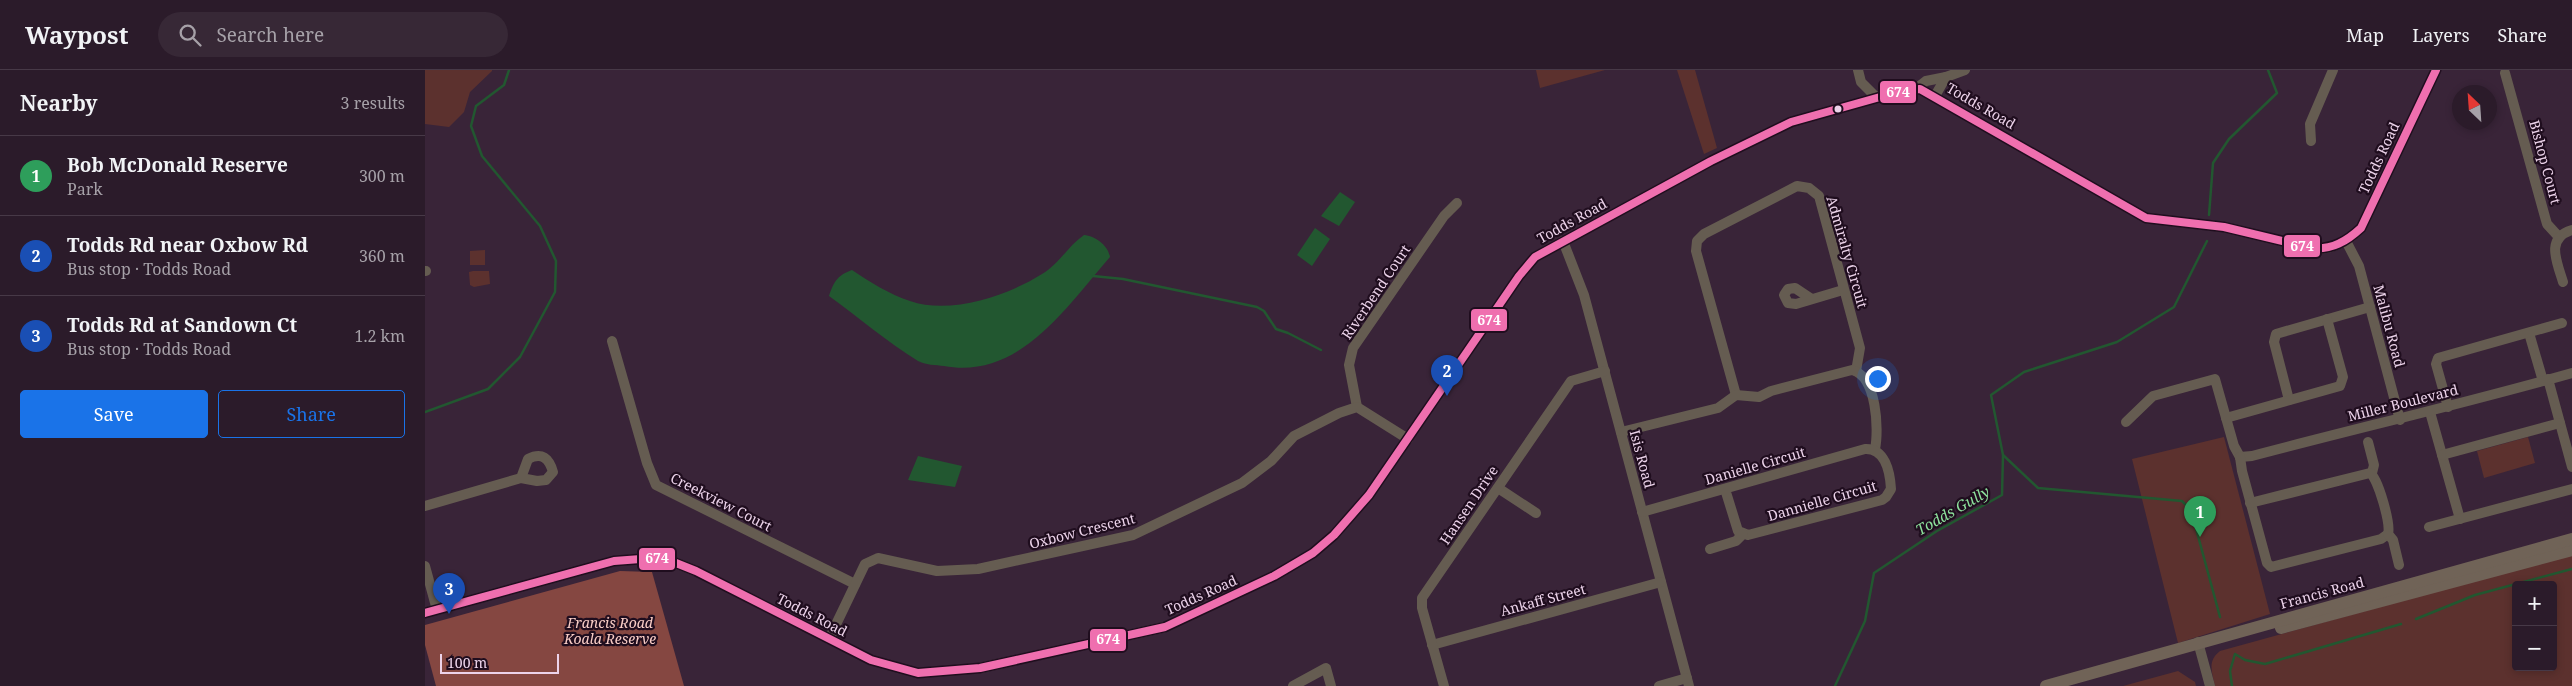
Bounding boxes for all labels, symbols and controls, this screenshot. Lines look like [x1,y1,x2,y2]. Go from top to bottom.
search box [158,12,508,57]
text: Waypost [25,18,128,51]
icon: search [176,21,204,49]
text: Search here [216,22,324,48]
text: Map [2346,23,2384,47]
text: Layers [2412,23,2470,47]
text: Share [2498,23,2547,47]
street label: Todds Road [1943,78,2020,133]
line badge: 674 [1879,80,1917,104]
text: 674 [1886,82,1910,101]
north arrow [2452,85,2497,130]
text: Nearby [20,89,98,117]
text: 3 results [341,92,405,114]
unlabelled marker [1833,104,1843,114]
street label: Bishop Court [2525,118,2566,206]
street label: Todds Road [2354,119,2404,197]
text: Bob McDonald Reserve [67,152,288,178]
text: 1 [31,165,41,187]
text: 300 m [359,165,405,187]
text: Park [67,178,103,200]
street label: Todds Road [1534,193,1610,248]
street label: Admiralty Circuit [1822,194,1873,310]
text: Todds Rd near Oxbow Rd [67,232,308,258]
line badge: 674 [2283,234,2321,258]
text: 674 [2290,236,2314,255]
street label: Riverbend Court [1337,241,1414,343]
text: 2 [31,245,41,267]
text: 360 m [359,245,405,267]
text: Bus stop · Todds Road [67,258,231,280]
street label: Malibu Road [2369,283,2410,370]
line badge: 674 [1470,308,1508,332]
text: 674 [1477,310,1501,329]
text: Todds Rd at Sandown Ct [67,312,297,338]
text: 3 [31,325,41,347]
text: 1.2 km [354,325,405,347]
text: Bus stop · Todds Road [67,338,231,360]
pin: 2 [1431,355,1463,396]
your location [1865,366,1891,392]
street label: Miller Boulevard [2346,380,2460,425]
button: Save [20,390,208,438]
button: Share [218,390,405,438]
street label: Isis Road [1626,428,1659,491]
street label: Danielle Circuit [1702,442,1807,489]
street label: Hansen Drive [1435,462,1502,548]
street label: Creekview Court [667,468,775,535]
street label: Dannielle Circuit [1765,476,1879,525]
water label: Todds Gully [1912,481,1993,539]
pin: 1 [2184,496,2216,537]
street label: Oxbow Crescent [1027,508,1137,553]
line badge: 674 [638,547,676,571]
text: 674 [645,548,669,567]
street label: Todds Road [1162,570,1240,619]
street label: Francis Road [2278,572,2367,613]
pin: 3 [433,573,465,614]
street label: Ankaff Street [1498,579,1588,620]
map controls [2512,581,2557,671]
button: + [2512,581,2557,626]
street label: Todds Road [774,589,851,641]
park label: Francis Road Koala Reserve [563,613,656,648]
button: − [2512,626,2557,671]
line badge: 674 [1089,628,1127,652]
text: 674 [1096,629,1120,648]
scale bar [440,651,559,674]
text: 100 m [447,653,487,672]

